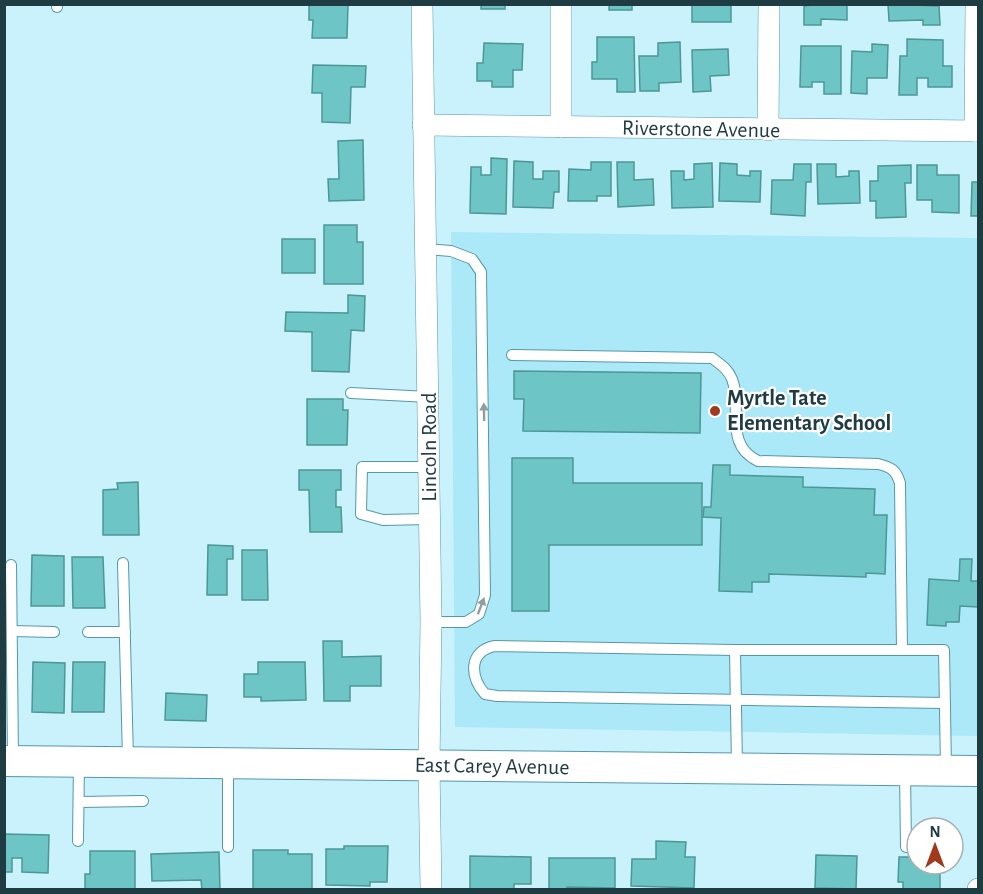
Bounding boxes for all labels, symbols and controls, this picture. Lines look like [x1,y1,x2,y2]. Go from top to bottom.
street label: Riverstone Avenue [622,117,780,141]
place label: Myrtle Tate Elementary School [727,387,891,435]
street label: Lincoln Road [418,392,440,502]
one-way arrow [479,402,489,421]
marker: Myrtle Tate Elementary School [708,404,722,418]
one-way arrow [476,596,486,614]
street label: East Carey Avenue [414,754,570,778]
north arrow [905,816,965,876]
text: N [929,824,941,840]

